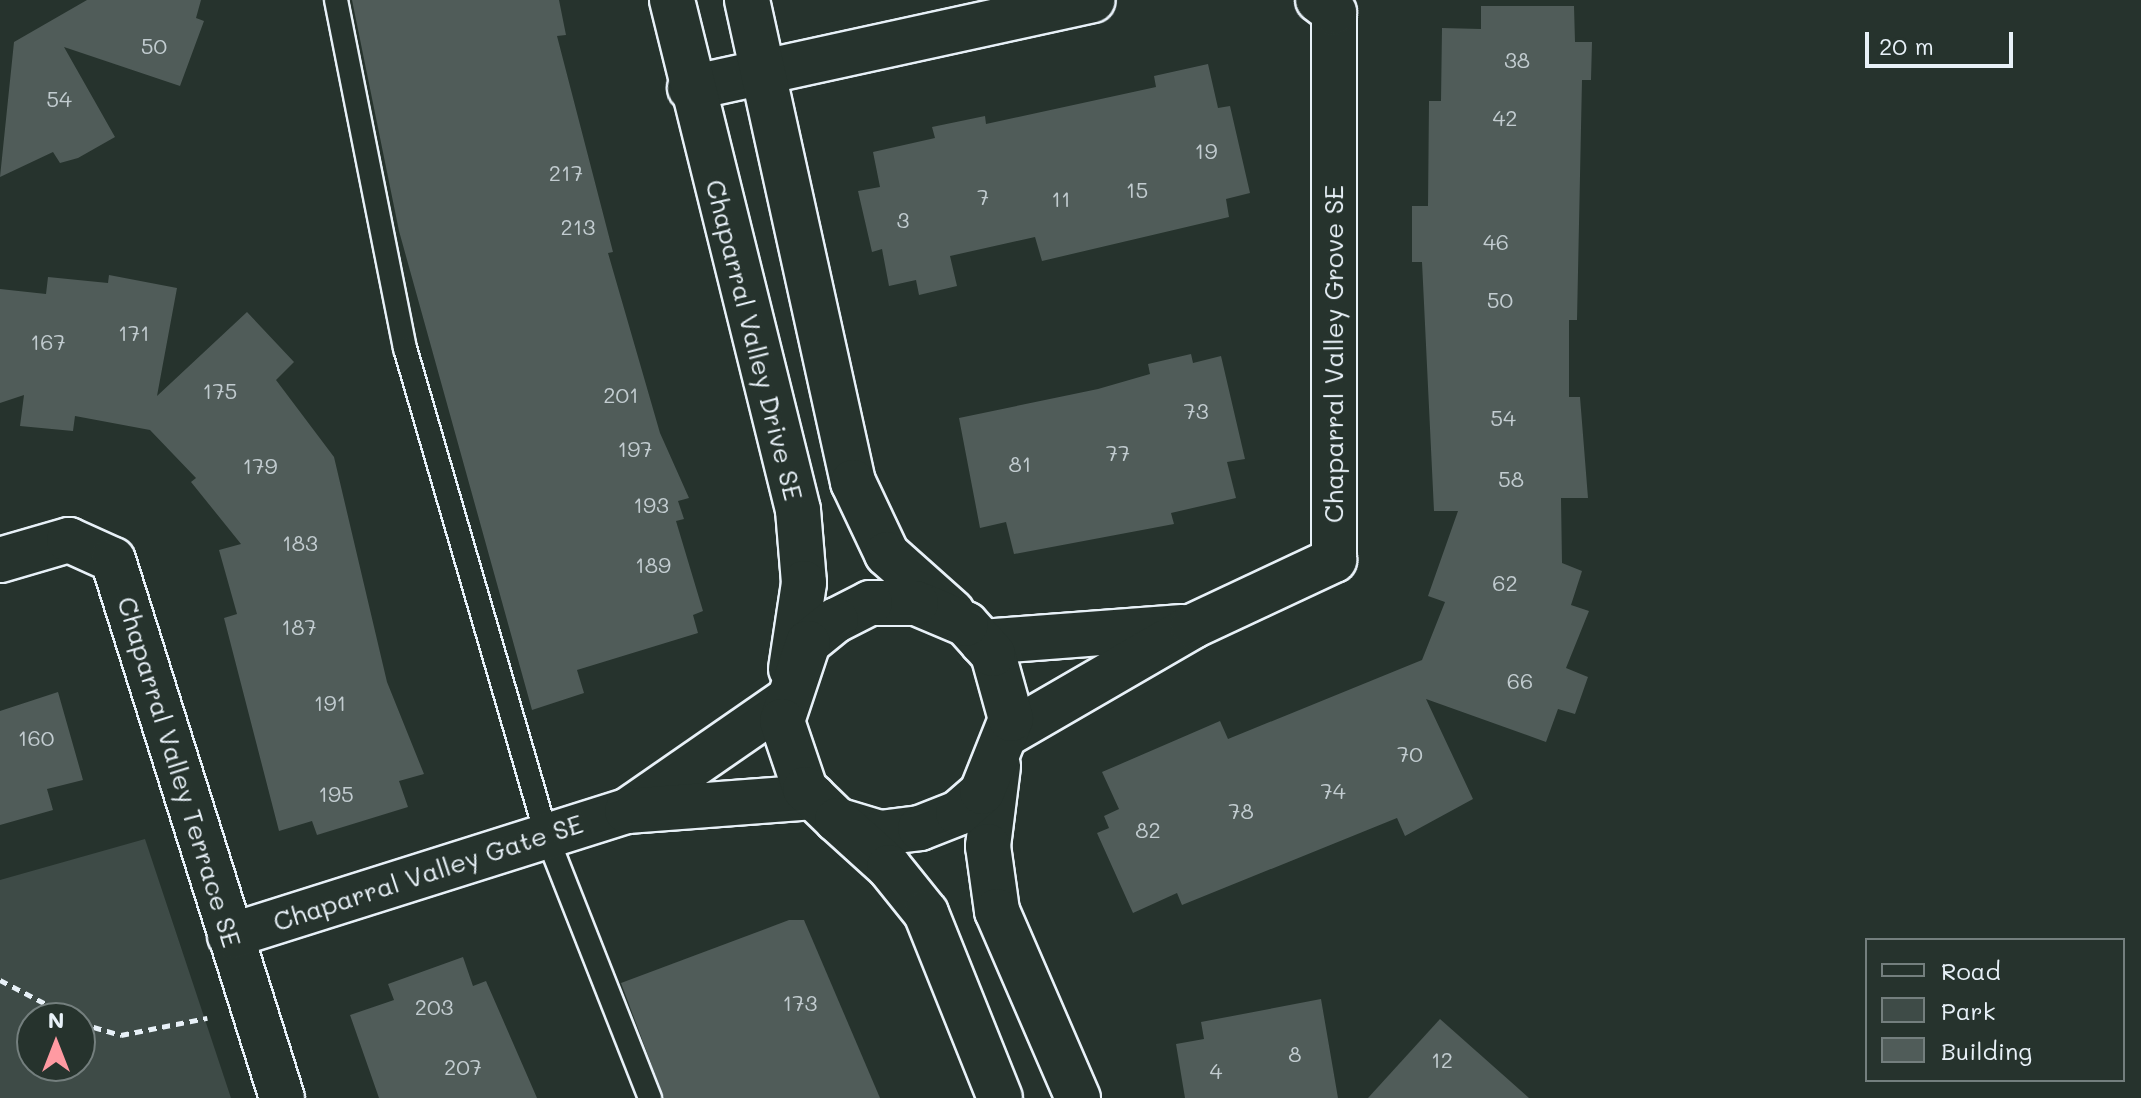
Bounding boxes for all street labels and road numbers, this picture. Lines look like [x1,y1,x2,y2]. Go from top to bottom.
street label: Chaparral Valley Drive SE [699,176,809,504]
street label: Chaparral Valley Grove SE [1318,185,1350,523]
street label: Chaparral Valley Terrace SE [111,593,247,951]
street label: Chaparral Valley Gate SE [269,808,587,938]

